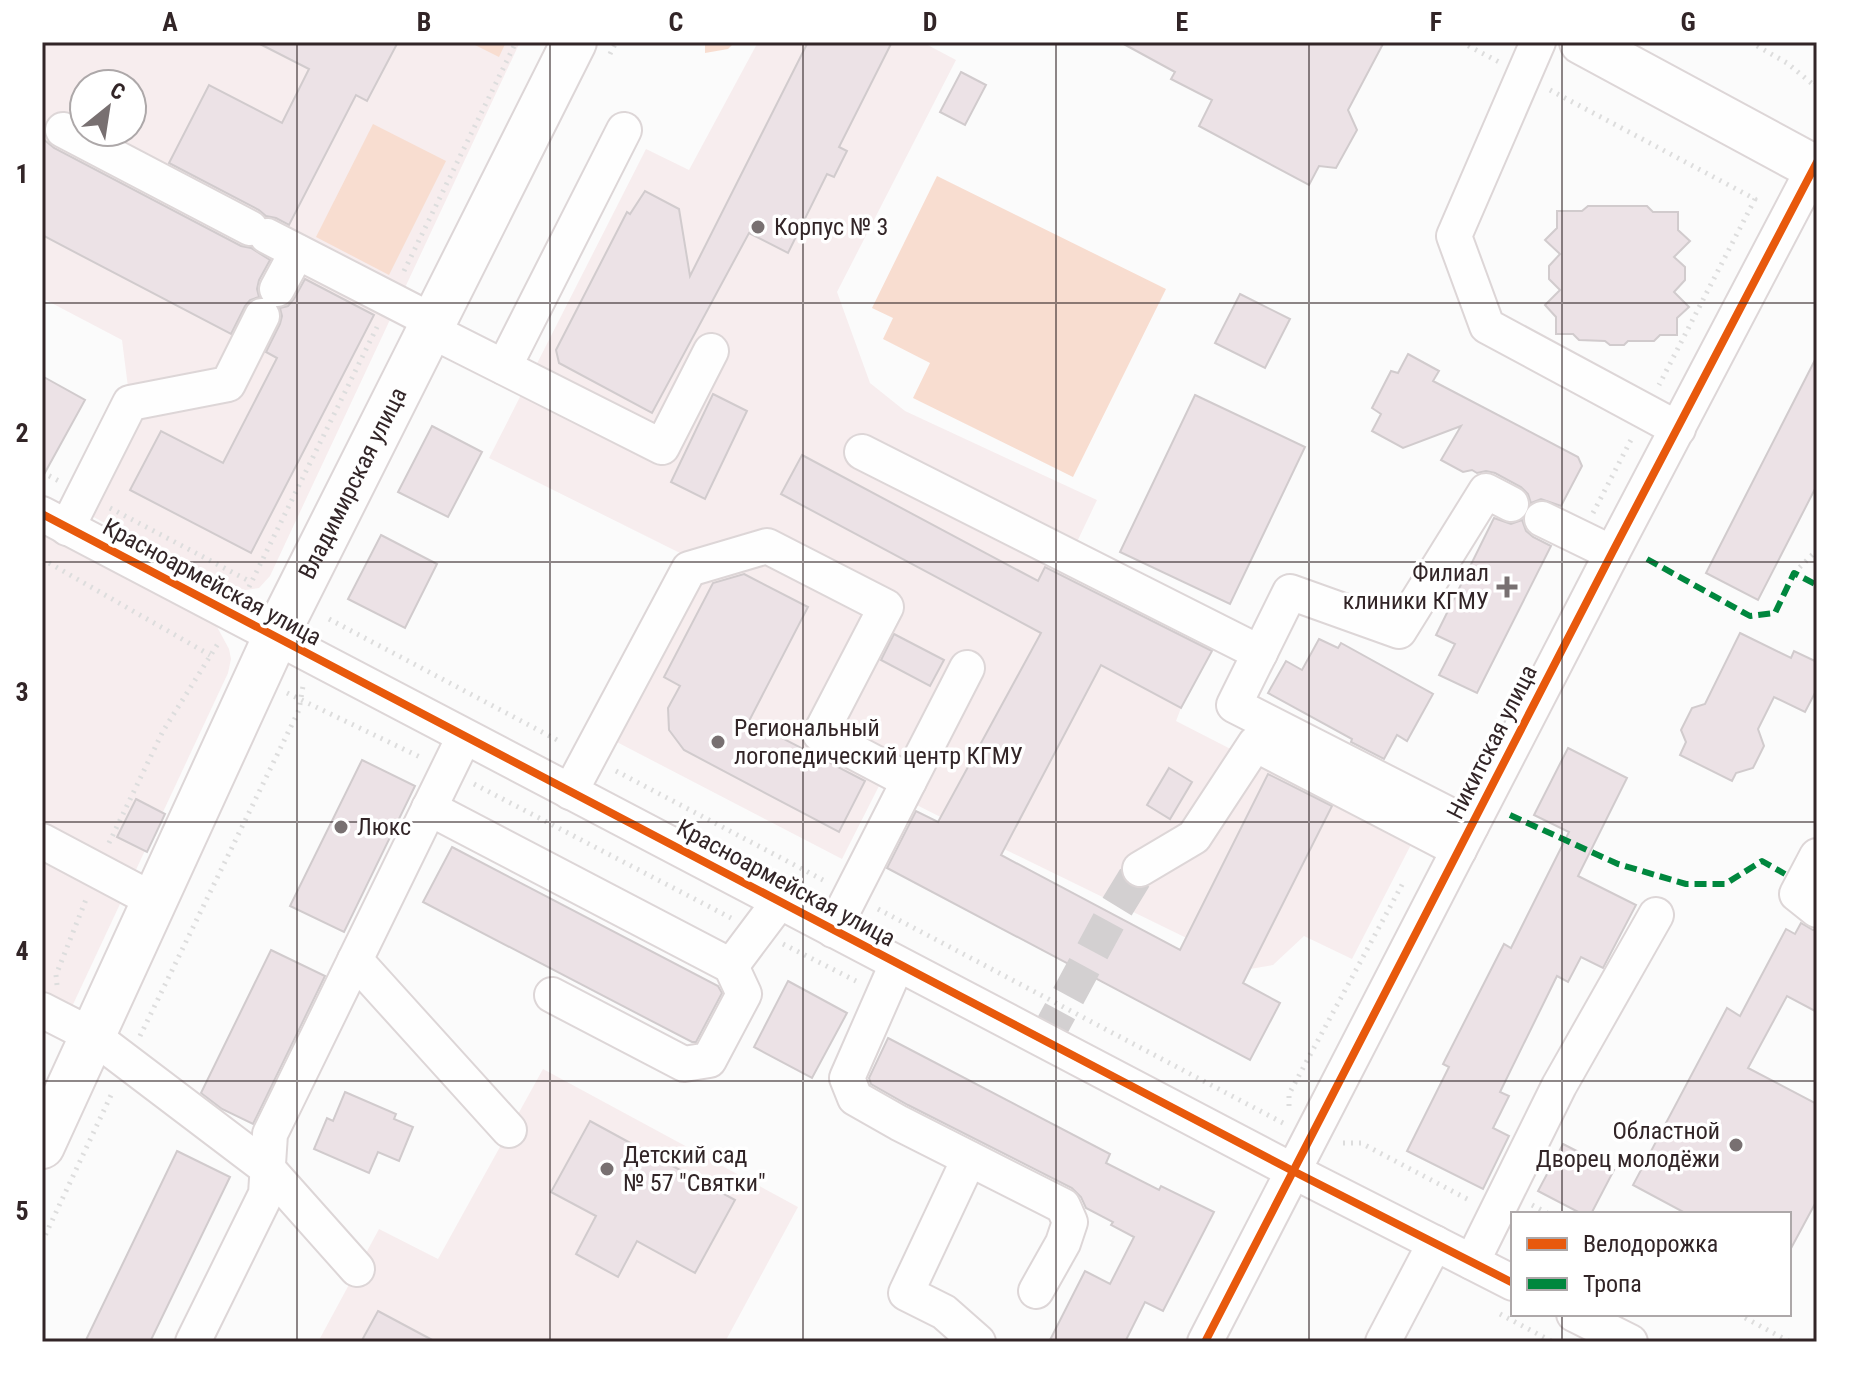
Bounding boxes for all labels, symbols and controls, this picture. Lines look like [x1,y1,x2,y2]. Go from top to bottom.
text: A [162,7,178,37]
text: B [417,7,431,37]
text: C [669,7,684,37]
text: D [923,7,937,37]
text: E [1176,7,1189,37]
text: F [1430,7,1442,37]
text: G [1680,7,1696,37]
north arrow [68,68,148,148]
text: С [106,77,129,105]
text: 1 [15,159,29,189]
place label: Корпус № 3 [774,213,888,241]
marker: Корпус № 3 [749,218,767,236]
street label: Владимирская улица [293,383,412,584]
text: 2 [15,418,29,448]
street label: Красноармейская улица [98,512,326,652]
place label: Филиал клиники КГМУ [1343,559,1489,615]
marker: Филиал клиники КГМУ [1496,576,1518,598]
street label: Никитская улица [1441,660,1543,824]
text: 3 [15,677,29,707]
place label: Региональный логопедический центр КГМУ [734,714,1023,770]
marker: Региональный логопедический центр КГМУ [709,733,727,751]
place label: Люкс [357,813,411,841]
street label: Красноармейская улица [672,813,900,953]
marker: Люкс [332,818,350,836]
text: 4 [15,936,29,966]
place label: Областной Дворец молодёжи [1536,1117,1720,1173]
marker: Областной Дворец молодёжи [1727,1136,1745,1154]
place label: Детский сад № 57 "Святки" [623,1141,766,1197]
marker: Детский сад № 57 "Святки" [598,1160,616,1178]
text: 5 [15,1196,29,1226]
legend [1511,1212,1791,1316]
text: Велодорожка [1583,1230,1718,1258]
text: Тропа [1583,1270,1642,1298]

